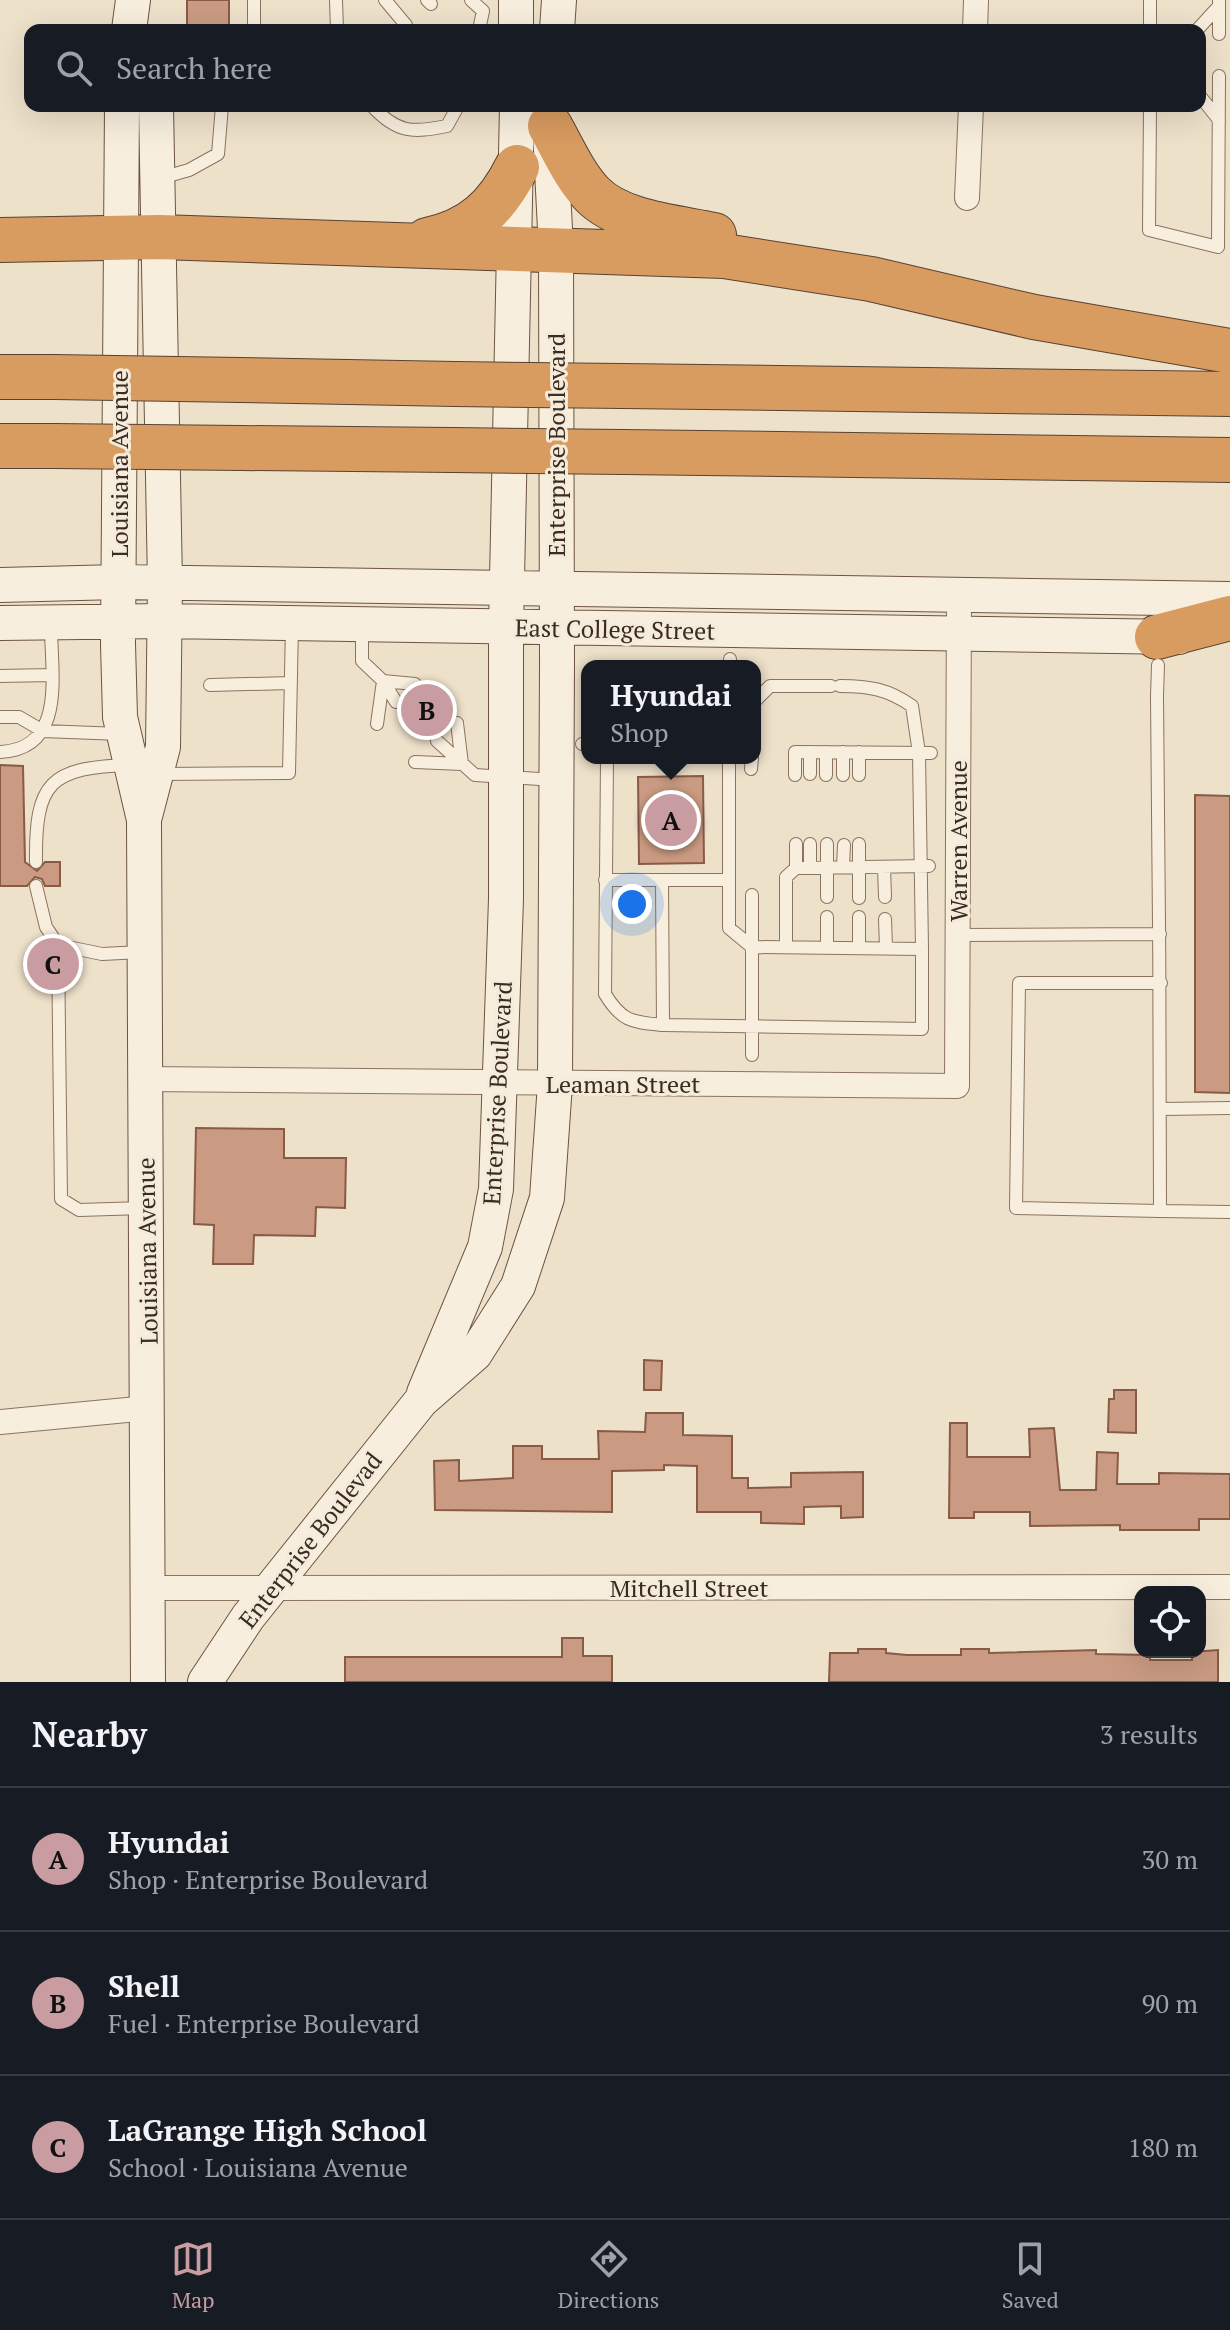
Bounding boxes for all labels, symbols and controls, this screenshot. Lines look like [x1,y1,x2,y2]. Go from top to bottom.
search box [24,24,1206,112]
icon: search [52,46,96,90]
text: Search here [116,48,272,88]
street label: Enterprise Boulevard [540,333,572,557]
street label: Louisiana Avenue [103,370,135,558]
street label: East College Street [515,611,716,647]
popup [581,660,761,764]
text: Hyundai [610,675,732,715]
pin: B [401,680,453,740]
text: Shop [610,715,669,749]
street label: Warren Avenue [942,760,974,922]
pin: A [645,790,697,850]
your location [612,884,652,924]
pin: C [27,934,79,994]
street label: Enterprise Boulevard [475,980,519,1206]
street label: Leaman Street [546,1068,700,1100]
street label: Louisiana Avenue [129,1157,165,1345]
street label: Enterprise Boulevad [231,1445,389,1635]
street label: Mitchell Street [610,1572,768,1604]
map controls [1134,1586,1206,1658]
button: locate [1134,1586,1206,1658]
text: Nearby [32,1712,147,1757]
text: 3 results [1100,1717,1198,1751]
text: Hyundai [108,1822,230,1862]
text: A [49,1842,67,1876]
text: 30 m [1142,1842,1198,1876]
text: Shop · Enterprise Boulevard [108,1862,428,1896]
text: Shell [108,1966,180,2006]
text: B [50,1986,66,2020]
text: 90 m [1142,1986,1198,2020]
text: Fuel · Enterprise Boulevard [108,2006,420,2040]
text: LaGrange High School [108,2110,427,2150]
text: C [50,2130,66,2164]
text: 180 m [1128,2130,1198,2164]
text: School · Louisiana Avenue [108,2150,408,2184]
tab: Map [171,2237,215,2314]
tab: Directions [558,2237,659,2314]
tab: Saved [1002,2237,1059,2314]

